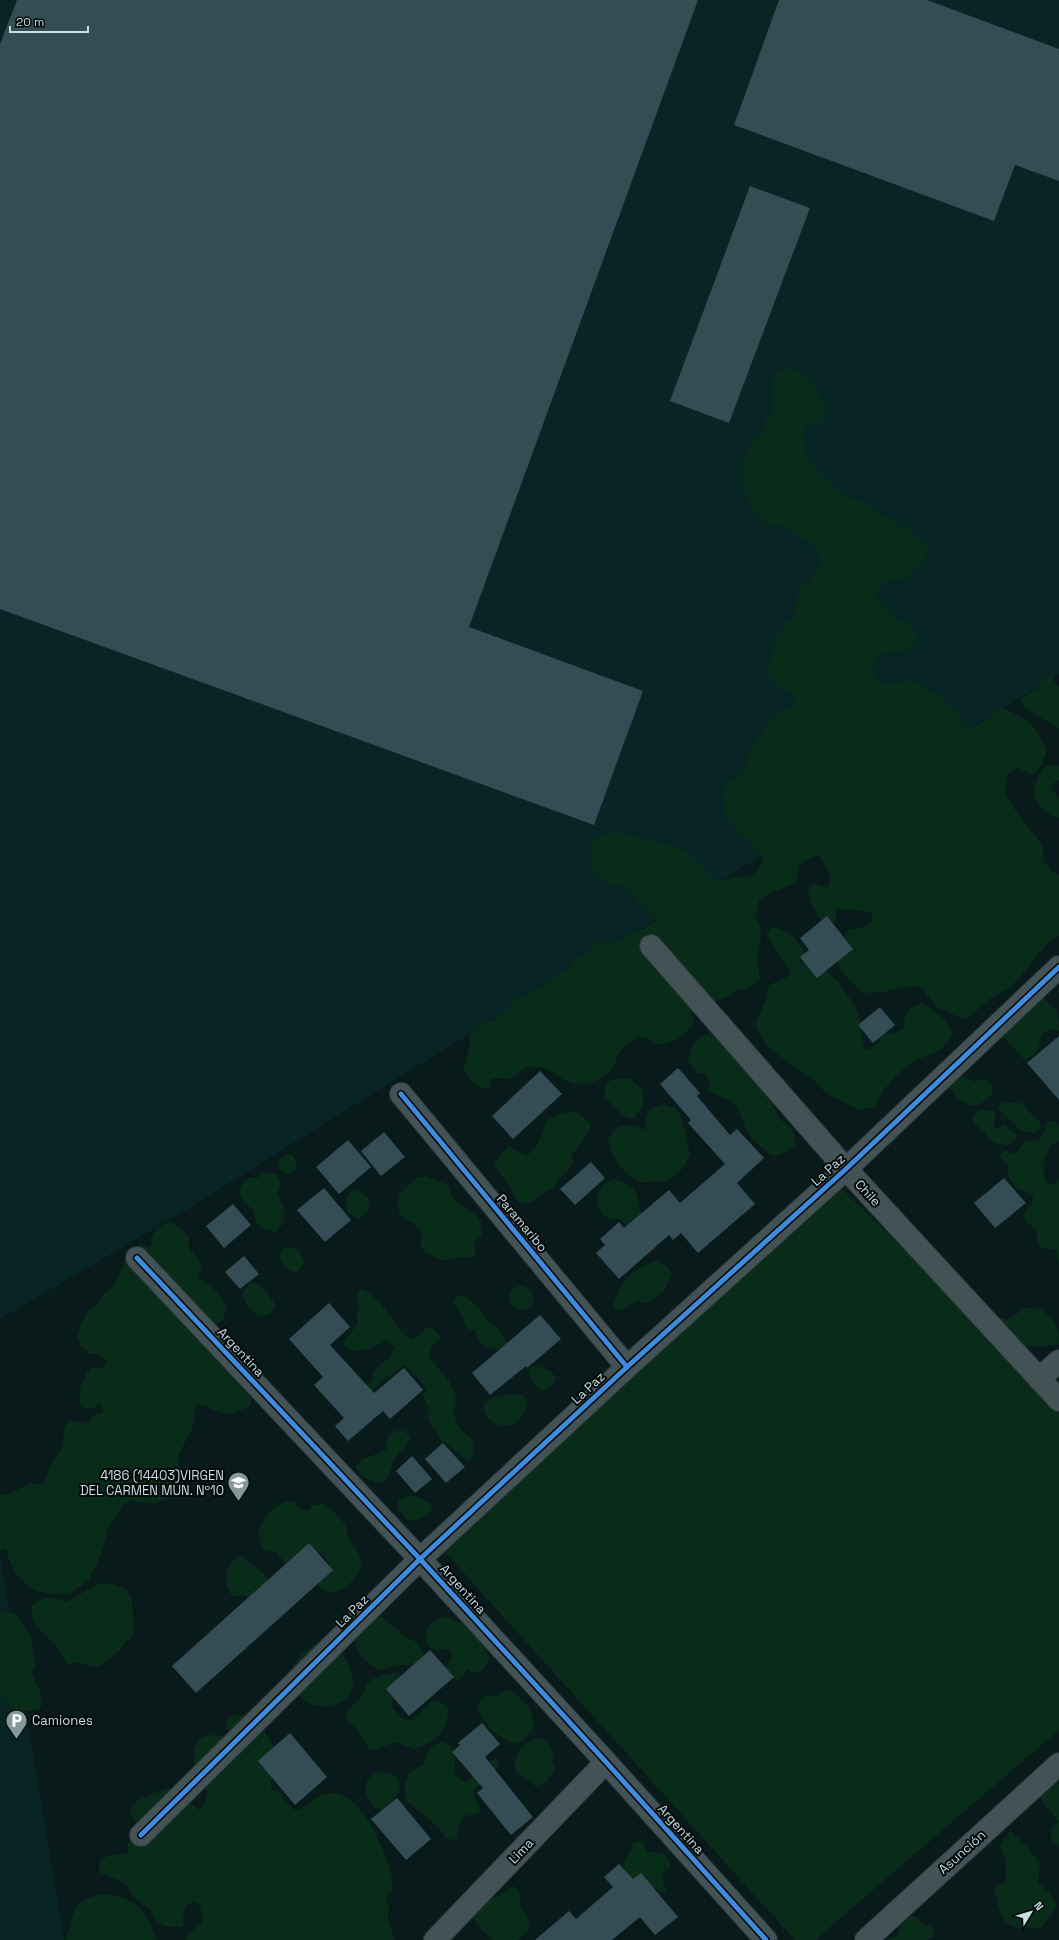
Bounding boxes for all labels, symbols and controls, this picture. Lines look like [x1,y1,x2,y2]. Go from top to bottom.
scale bar [10,8,88,34]
text: 20 m [16,14,44,30]
street label: La Paz [808,1150,849,1190]
street label: Chile [851,1176,885,1210]
street label: Paramaribo [493,1191,551,1255]
street label: Argentina [214,1324,268,1381]
street label: La Paz [568,1368,609,1408]
place label: 4186 (14403)VIRGEN DEL CARMEN MUN. Nº10 [80,1467,224,1499]
school or university icon: 4186 (14403)VIRGEN DEL CARMEN MUN. Nº10 [226,1469,252,1502]
street label: Argentina [436,1561,490,1618]
street label: La Paz [332,1591,372,1631]
parking icon: Camiones [3,1707,29,1740]
place label: Camiones [32,1712,93,1729]
street label: Argentina [654,1801,708,1858]
street label: Asunción [935,1826,989,1878]
street label: Lima [505,1834,538,1867]
north arrow [1011,1892,1051,1932]
text: N [1031,1899,1047,1913]

